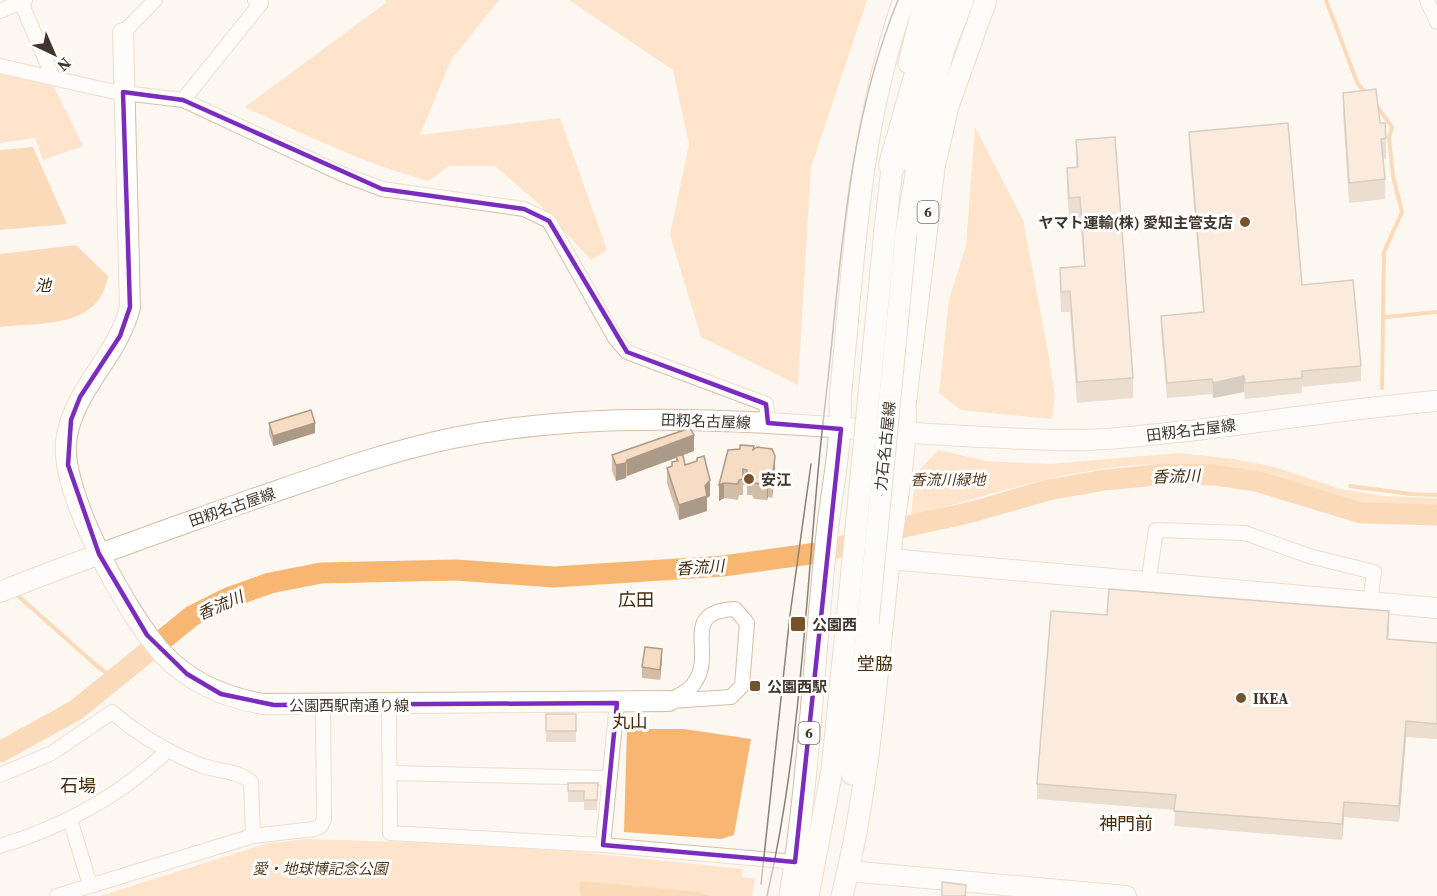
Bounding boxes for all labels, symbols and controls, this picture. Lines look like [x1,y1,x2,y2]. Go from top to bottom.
north arrow [24,24,84,84]
text: N [52,53,76,77]
road number: 6 [918,201,938,223]
place label: ヤマト運輸(株) 愛知主管支店 [1038,212,1233,233]
marker: ヤマト運輸(株) 愛知主管支店 [1238,215,1252,229]
water label: 池 [35,274,53,296]
street label: 力石名古屋線 [870,400,900,492]
street label: 田籾名古屋線 [661,409,751,433]
street label: 田籾名古屋線 [1145,414,1237,446]
water label: 香流川 [1152,464,1202,488]
place label: 安江 [761,469,791,490]
park label: 香流川緑地 [910,469,987,490]
marker: 安江 [742,472,756,486]
street label: 田籾名古屋線 [186,482,278,532]
water label: 香流川 [675,554,727,580]
water label: 香流川 [194,584,248,625]
district label: 広田 [618,587,654,612]
place label: 公園西 [812,614,857,635]
marker: 公園西 [789,615,807,633]
district label: 堂脇 [857,651,893,676]
place label: 公園西駅 [767,676,827,697]
marker: 公園西駅 [748,679,762,693]
place label: IKEA [1253,688,1288,709]
marker: IKEA [1234,691,1248,705]
street label: 公園西駅南通り線 [289,695,409,716]
district label: 丸山 [612,709,648,734]
road number: 6 [798,722,820,744]
district label: 石場 [60,773,96,798]
district label: 神門前 [1099,811,1153,836]
park label: 愛・地球博記念公園 [252,858,389,879]

